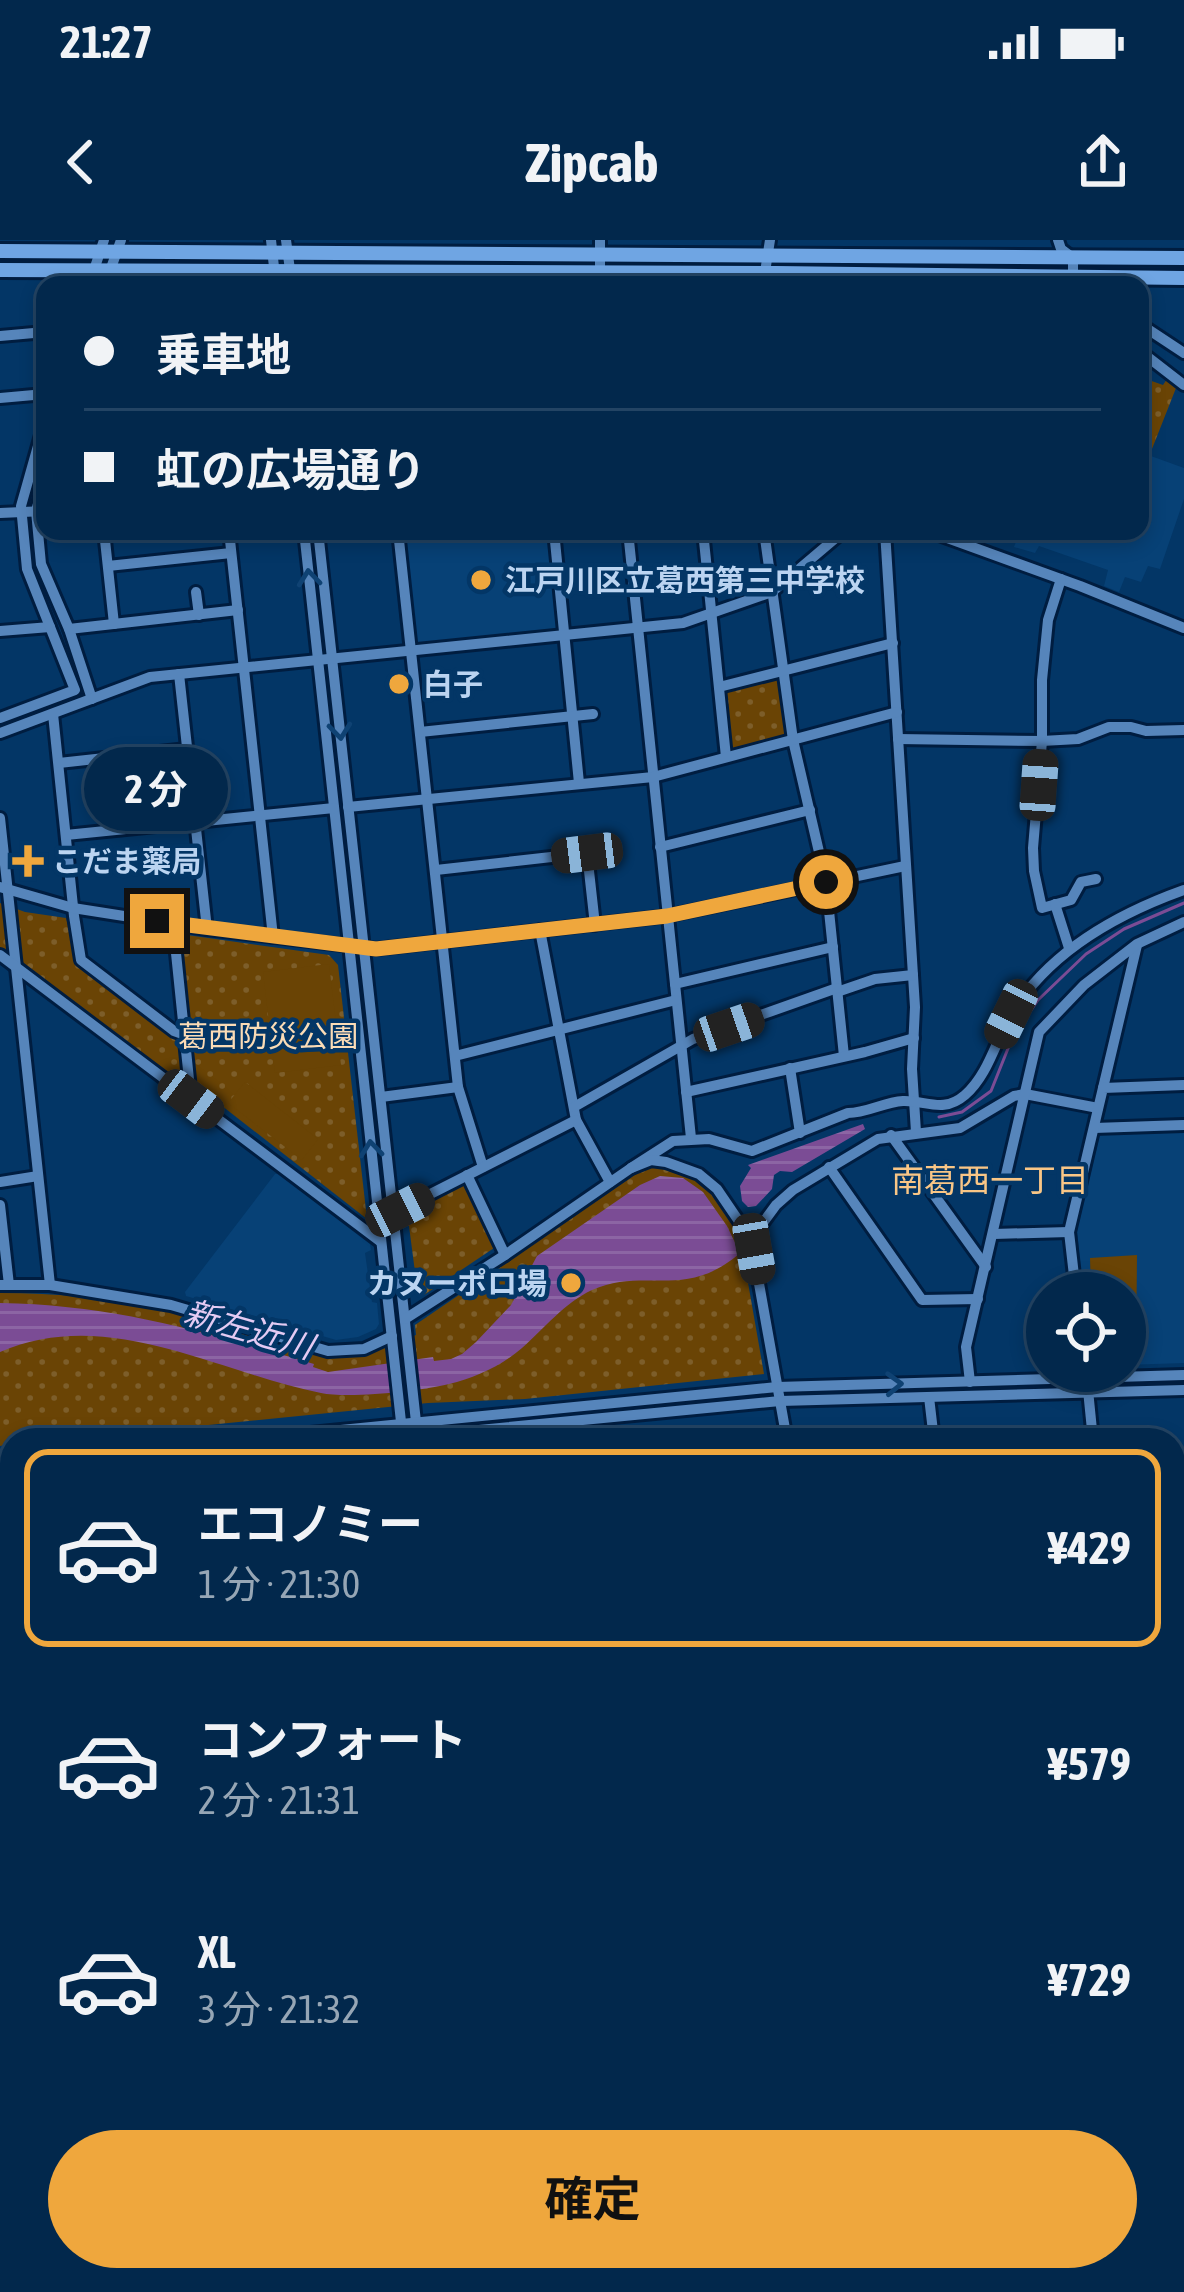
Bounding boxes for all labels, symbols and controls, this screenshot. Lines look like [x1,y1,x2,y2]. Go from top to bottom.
text: 21:27 [60,16,153,68]
icon: back [48,129,114,195]
icon: share [1070,129,1136,195]
text: Zipcab [525,132,659,193]
text: 乗車地 [156,329,291,381]
text: 虹の広場通り [156,444,426,496]
place label: 江戸川区立葛西第三中学校 [505,563,865,597]
marker: 江戸川区立葛西第三中学校 [468,567,494,593]
one-way arrow [297,569,322,588]
place label: 白子 [423,667,483,701]
marker: 白子 [386,671,412,697]
one-way arrow [326,721,352,741]
callout: 2 分 [85,747,229,831]
car [1019,748,1059,822]
text: 2 分 [125,767,187,811]
car [549,831,625,875]
place label: こだま薬局 [52,844,201,878]
marker: こだま薬局 [15,848,41,874]
route start [799,855,853,909]
route end [130,894,184,948]
car [979,974,1043,1054]
car [689,998,769,1056]
park label: 葛西防災公園 [178,1019,358,1053]
car [151,1063,231,1135]
one-way arrow [359,1139,385,1159]
district label: 南葛西一丁目 [891,1161,1089,1199]
car [360,1178,440,1242]
car [730,1210,778,1288]
place label: カヌーポロ場 [367,1266,547,1300]
marker: カヌーポロ場 [558,1270,584,1296]
map controls [1026,1272,1146,1392]
button: locate [1026,1272,1146,1392]
water label: 新左近川 [180,1293,321,1366]
one-way arrow [885,1371,904,1397]
icon: car [54,1494,162,1602]
text: エコノミー [198,1498,423,1550]
text: ¥429 [1048,1522,1131,1574]
text: 1 分 · 21:30 [198,1562,360,1606]
icon: car [54,1710,162,1818]
text: コンフォート [198,1714,467,1766]
text: ¥579 [1048,1738,1131,1790]
text: 2 分 · 21:31 [198,1778,360,1822]
icon: car [54,1926,162,2034]
text: XL [198,1926,236,1978]
text: ¥729 [1048,1954,1131,2006]
text: 3 分 · 21:32 [198,1987,360,2031]
button: 確定 [48,2130,1137,2268]

